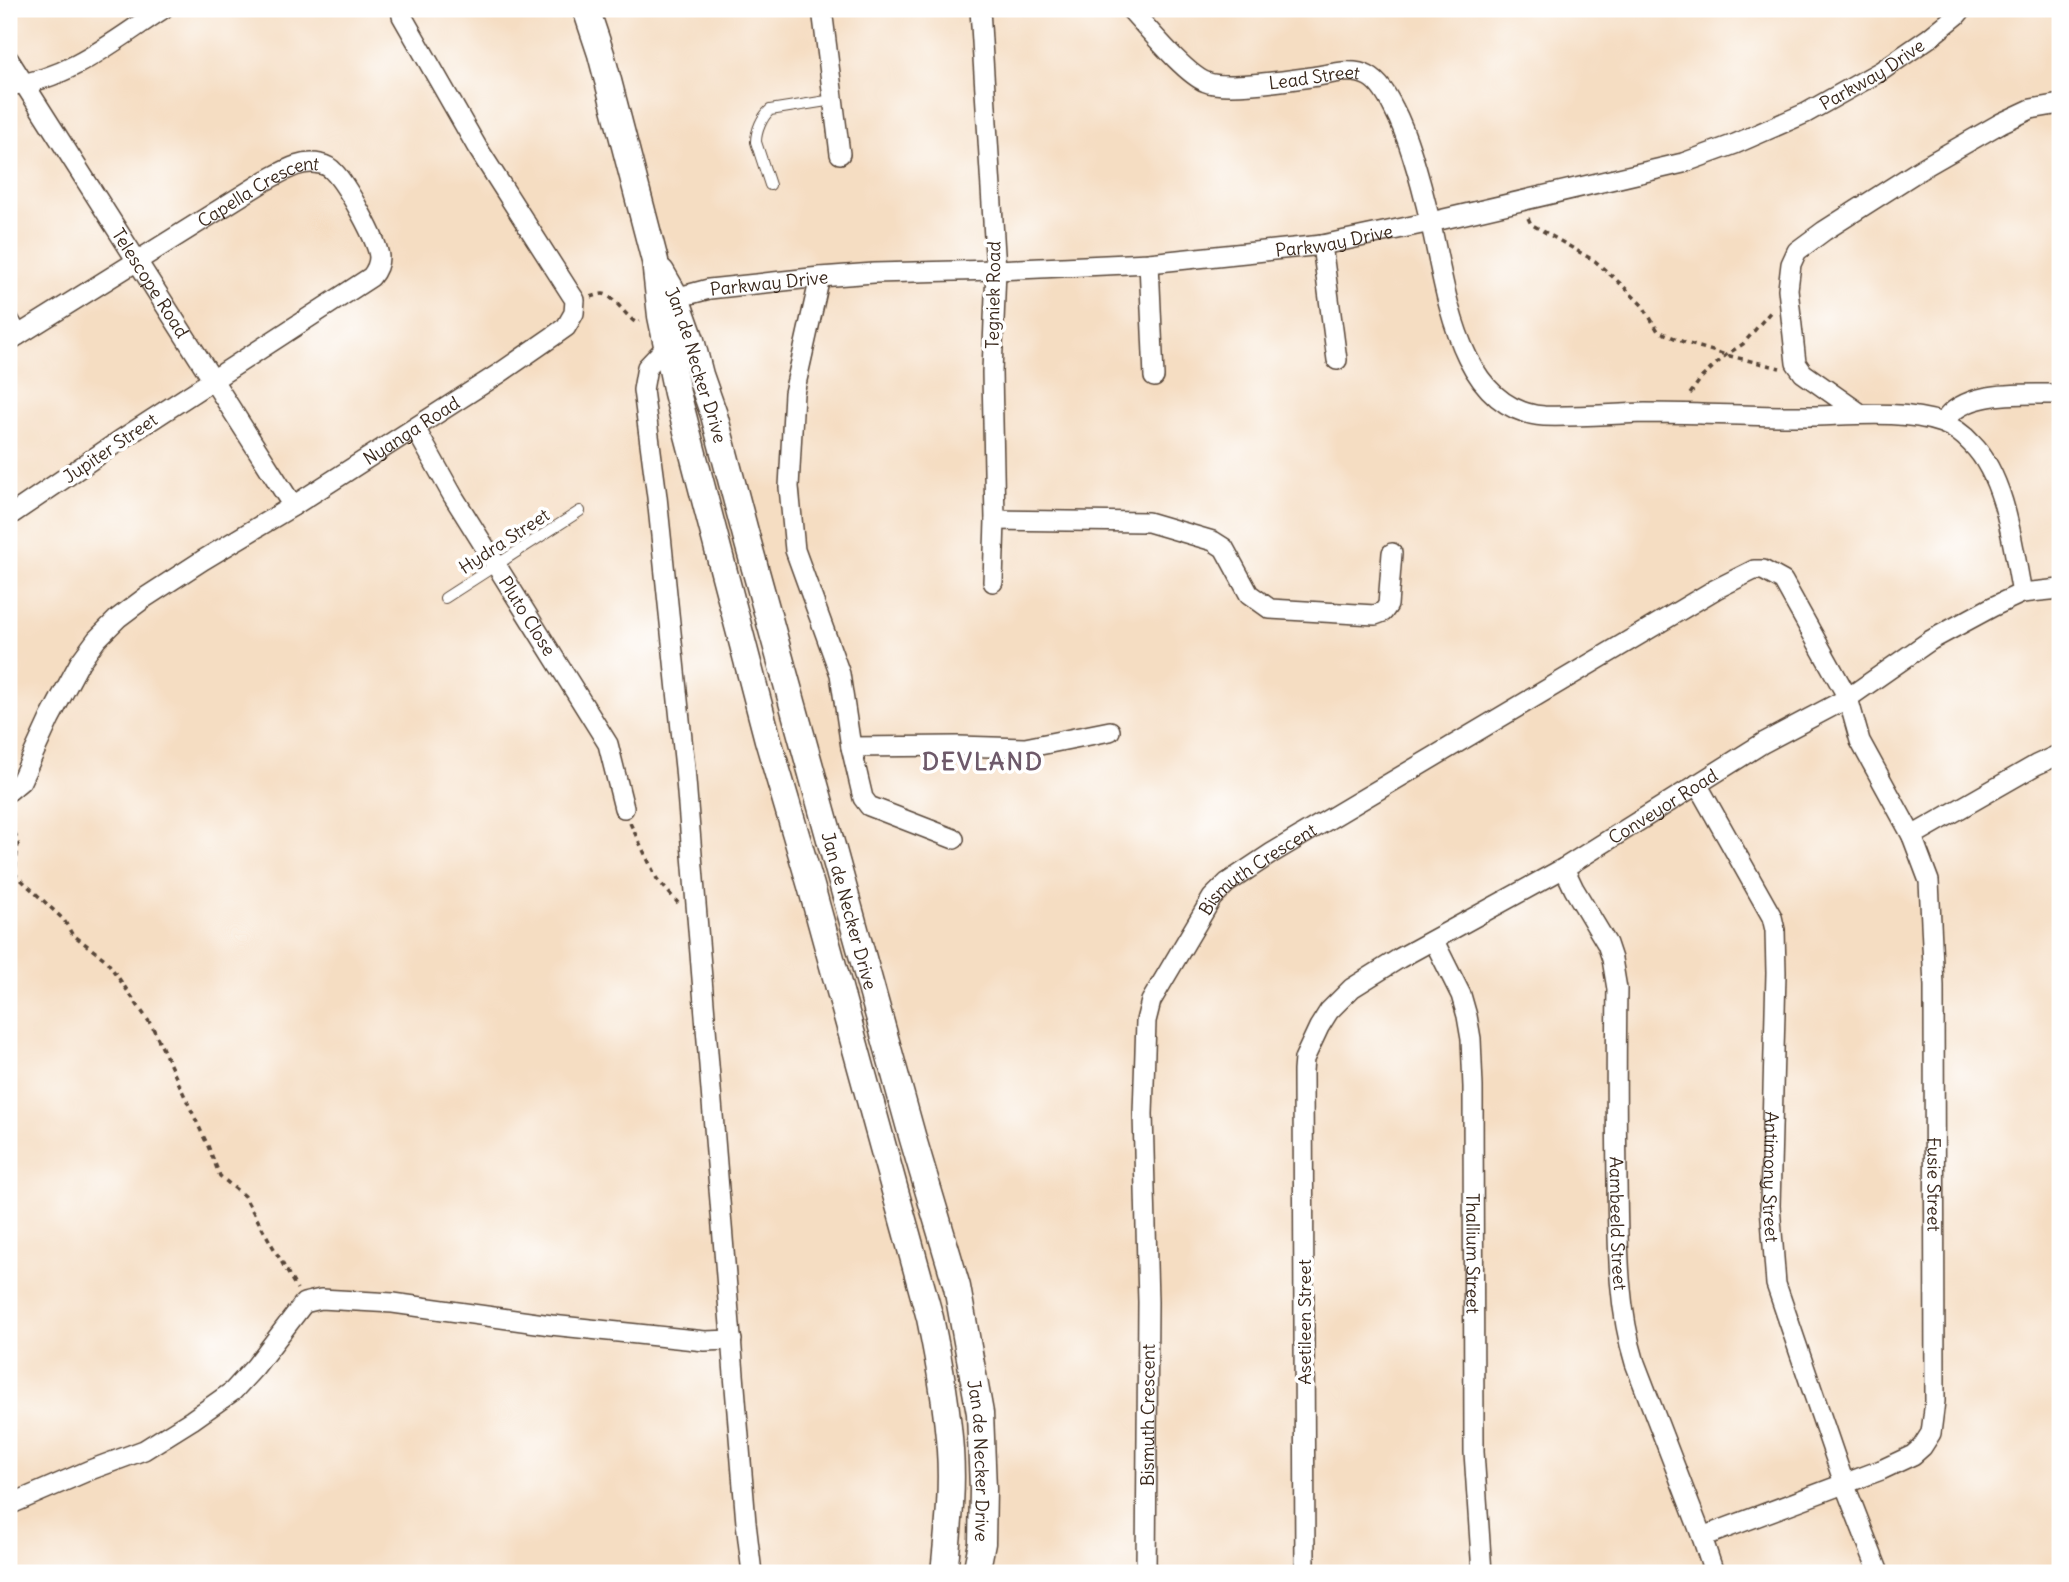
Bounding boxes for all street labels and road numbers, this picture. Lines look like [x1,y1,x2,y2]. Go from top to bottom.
street label: Parkway Drive [1815,33,1929,115]
street label: Lead Street [1267,60,1362,94]
street label: Capella Crescent [193,151,321,232]
street label: Parkway Drive [1274,219,1395,261]
street label: Telescope Road [107,224,194,342]
street label: Tegniek Road [981,241,1005,349]
street label: Parkway Drive [709,265,829,300]
street label: Jan de Necker Drive [660,282,732,445]
street label: Nyanga Road [358,391,464,470]
street label: Jupiter Street [58,408,162,488]
street label: Hydra Street [454,503,554,579]
street label: Pluto Close [494,571,561,660]
street label: Conveyor Road [1604,763,1722,849]
street label: Bismuth Crescent [1193,818,1320,919]
street label: Jan de Necker Drive [817,829,883,992]
street label: Antimony Street [1758,1111,1784,1243]
street label: Fusie Street [1923,1137,1946,1232]
street label: Aambeeld Street [1605,1156,1632,1291]
street label: Thallium Street [1462,1193,1485,1314]
street label: Asetileen Street [1293,1259,1316,1385]
street label: Bismuth Crescent [1135,1344,1159,1486]
street label: Jan de Necker Drive [963,1378,995,1542]

